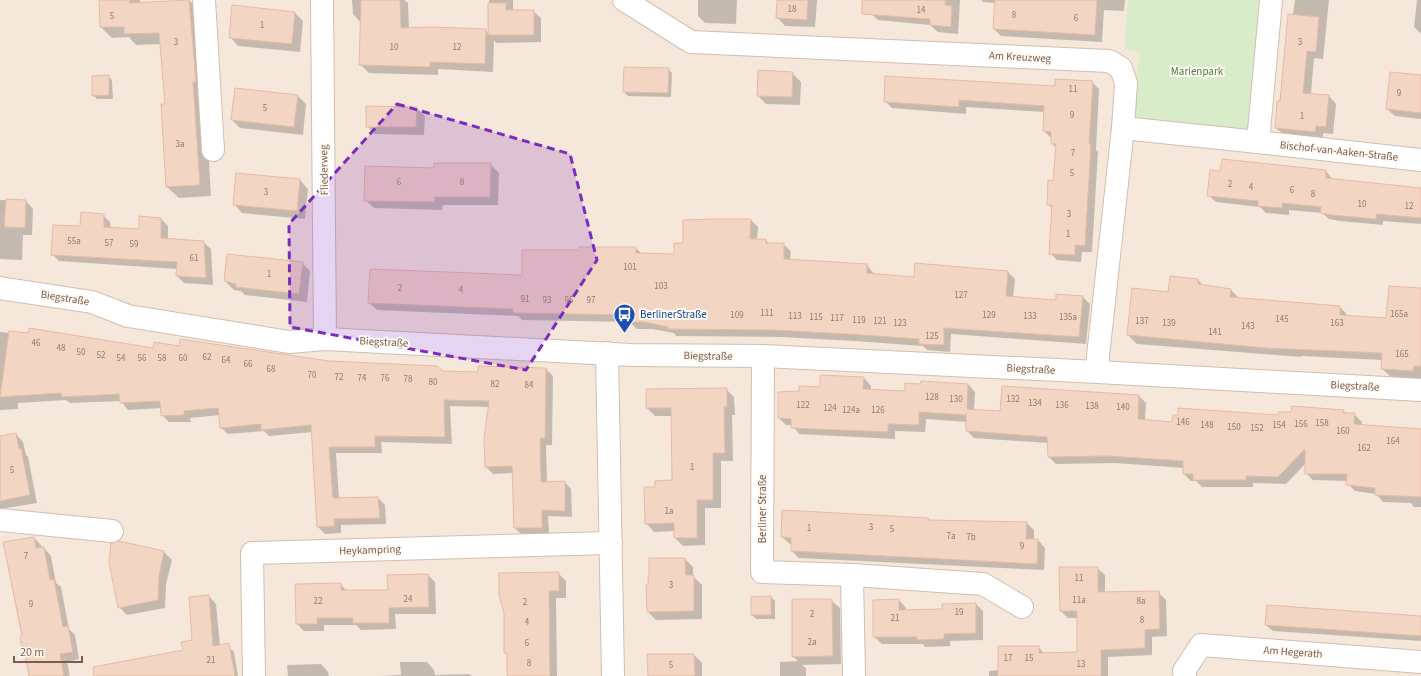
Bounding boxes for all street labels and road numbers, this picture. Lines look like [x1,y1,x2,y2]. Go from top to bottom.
street label: Am Kreuzweg [989,48,1052,66]
street label: Bischof-van-Aaken-Straße [1279,137,1399,165]
street label: Fliederweg [316,144,332,196]
street label: Biegstraße [40,287,91,309]
street label: Biegstraße [359,333,409,351]
street label: Biegstraße [683,348,733,364]
street label: Biegstraße [1006,360,1056,378]
street label: Biegstraße [1330,377,1380,395]
street label: Berliner Straße [755,474,770,543]
street label: Heykampring [339,541,402,559]
street label: Am Hegerath [1263,642,1323,662]

